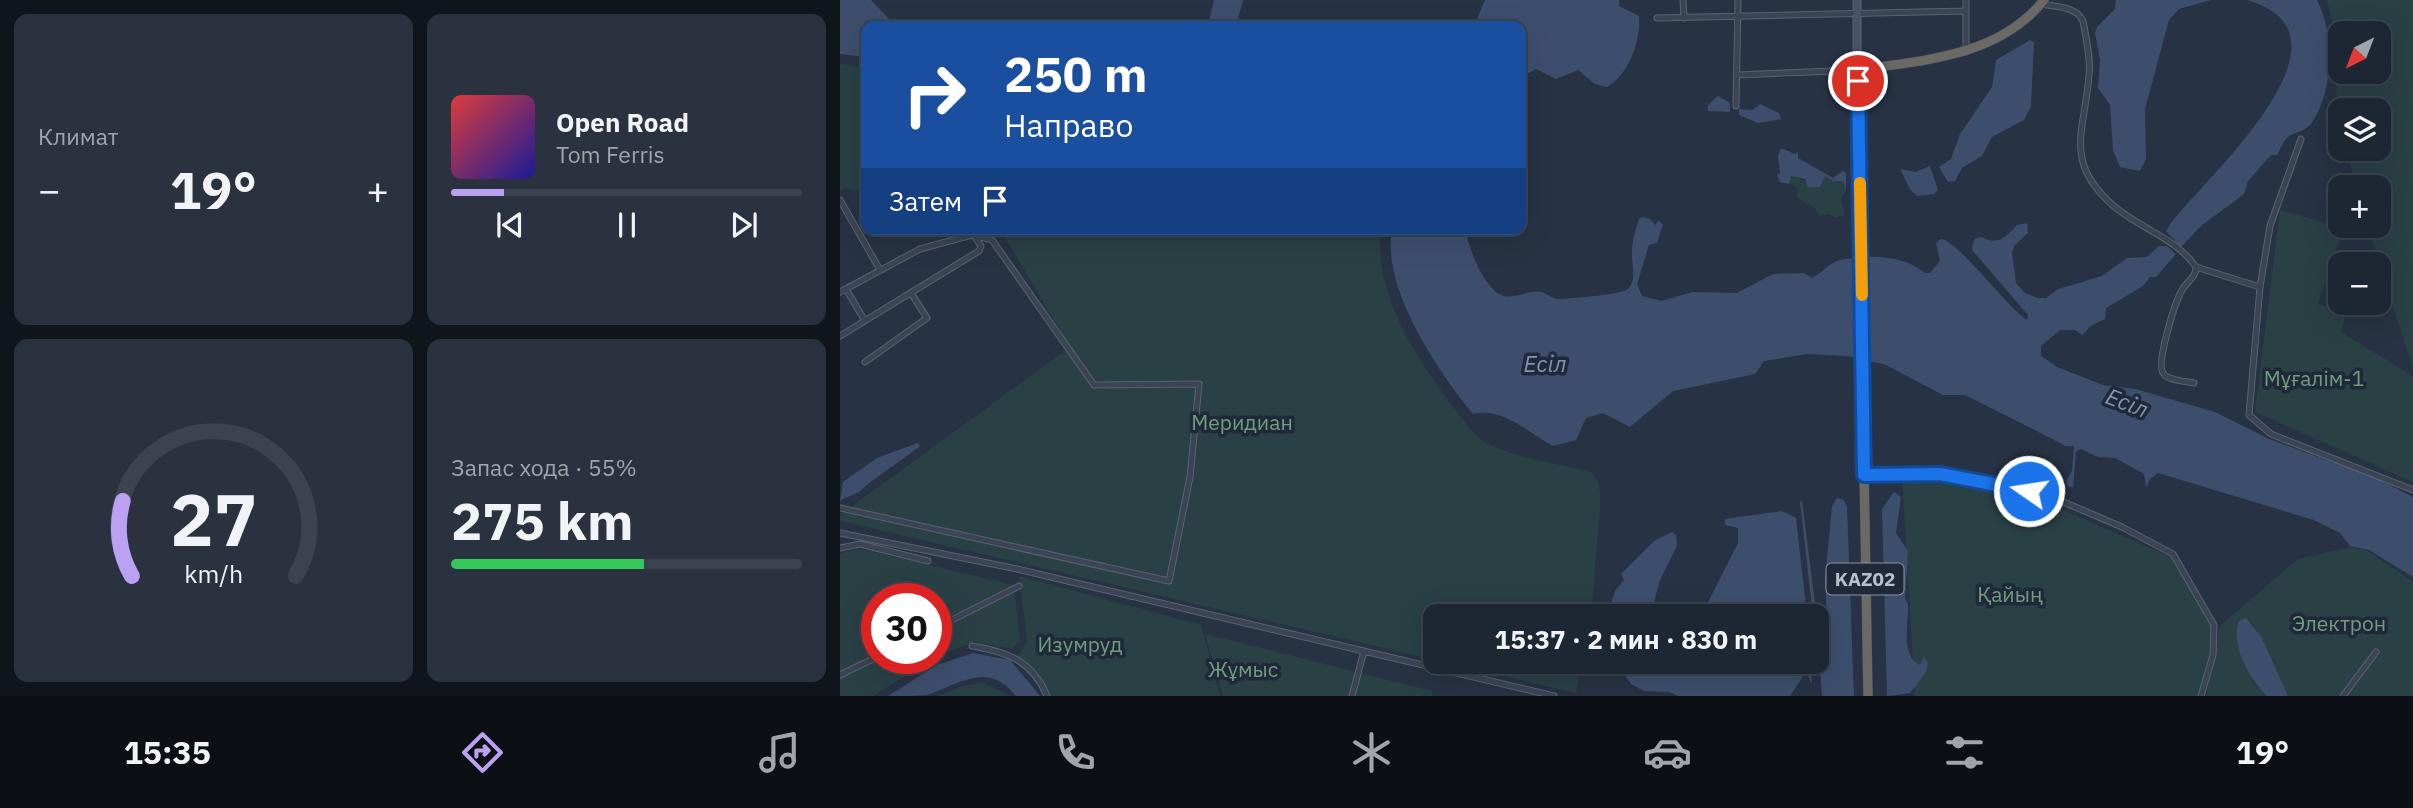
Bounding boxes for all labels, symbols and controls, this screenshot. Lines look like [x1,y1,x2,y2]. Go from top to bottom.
north arrow [2328,21,2390,84]
map controls [2328,21,2391,315]
text: 250 m [1004,42,1148,105]
icon: right [889,49,980,140]
pin [1828,51,1888,111]
icon: arrive [1839,62,1877,100]
button: layers [2328,98,2391,161]
text: Направо [1004,104,1133,146]
text: Open Road [556,105,689,139]
text: Климат [38,121,119,151]
text: Tom Ferris [556,139,665,169]
text: 19° [170,156,257,223]
text: − [38,165,61,214]
text: + [366,165,389,214]
button: + [2328,175,2391,238]
icon: arrive [976,182,1014,220]
text: Затем [889,184,962,218]
icon: previous [491,206,529,244]
icon: pause [608,206,646,244]
icon: next [725,206,763,244]
button: − [2328,252,2391,315]
water label: Есіл [1523,348,1567,378]
park label: Мұғалім-1 [2264,364,2364,392]
water label: Есіл [2102,380,2153,424]
park label: Меридиан [1191,408,1293,436]
text: Запас хода · 55% [451,452,637,482]
position arrow [1992,454,2066,528]
text: 27 [170,472,257,567]
text: 275 km [451,487,633,554]
text: km/h [184,557,243,590]
road number: KAZ02 [1826,564,1904,594]
park label: Қайың [1977,580,2043,608]
speed limit sign: 30 [861,583,952,674]
park label: Электрон [2292,609,2386,637]
text: 15:37 · 2 мин · 830 m [1495,622,1757,656]
park label: Изумруд [1037,630,1123,658]
park label: Жұмыс [1208,655,1278,683]
icon: directions [458,728,507,777]
icon: music [755,728,804,777]
icon: phone [1051,728,1100,777]
icon: climate [1347,728,1396,777]
icon: car [1643,728,1692,777]
icon: filters [1940,728,1989,777]
text: 15:35 [124,731,211,773]
text: 19° [2236,731,2289,773]

